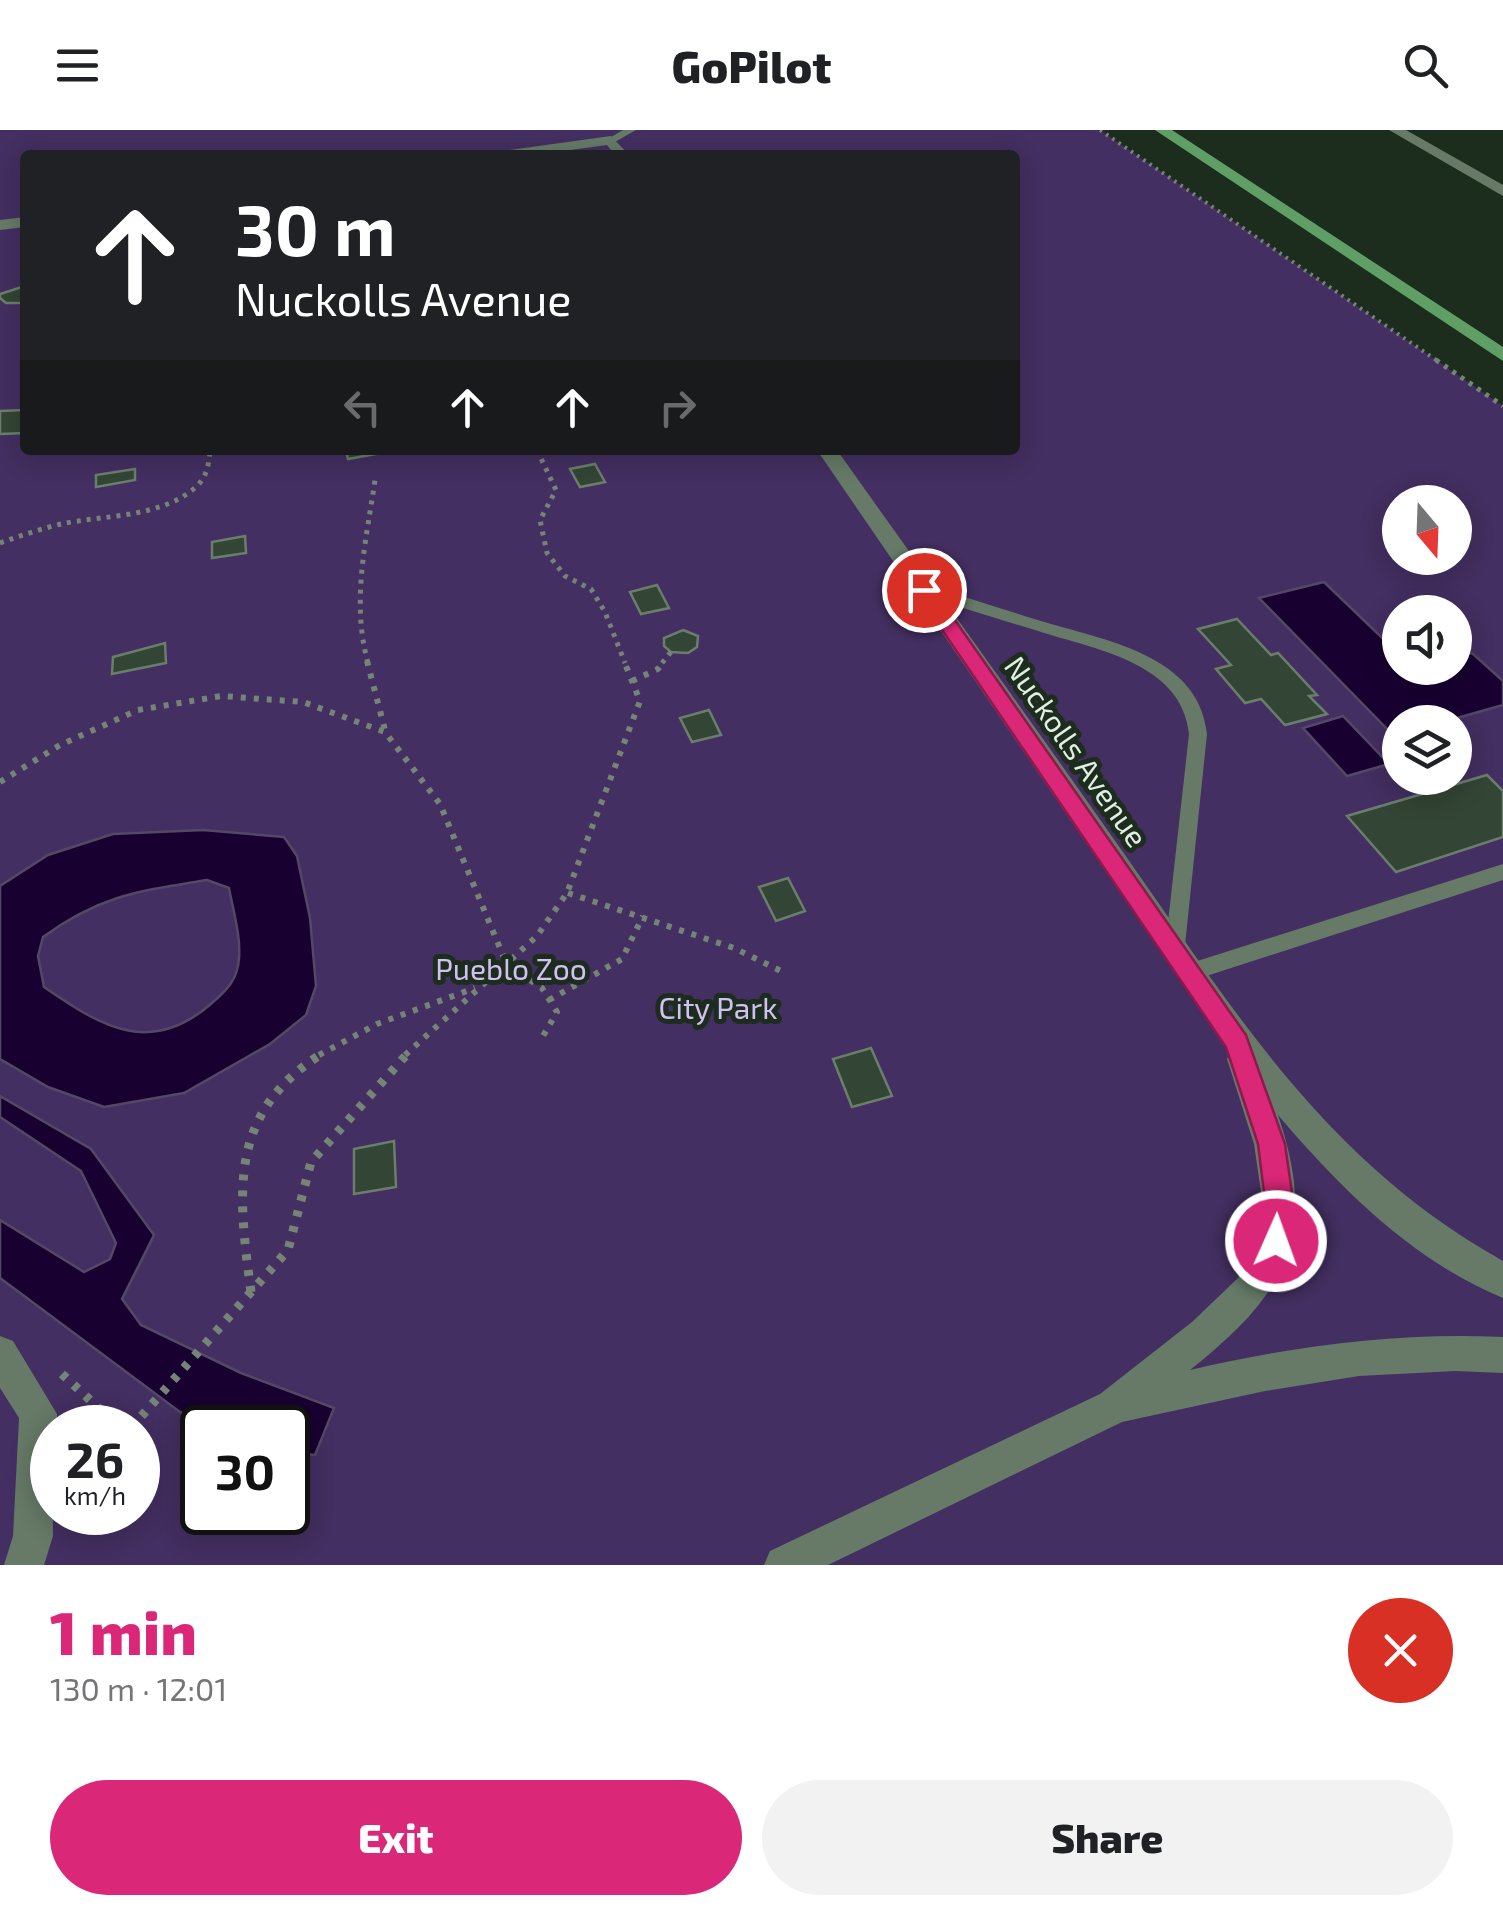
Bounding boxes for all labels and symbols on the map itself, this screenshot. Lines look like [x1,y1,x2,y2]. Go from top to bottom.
north arrow [1382,485,1472,575]
pin [882,548,967,633]
street label: Nuckolls Avenue [998,649,1156,853]
park label: Pueblo Zoo [435,950,587,986]
park label: City Park [658,989,778,1025]
position arrow [1224,1189,1328,1293]
speed limit sign: 30 [180,1405,310,1535]

